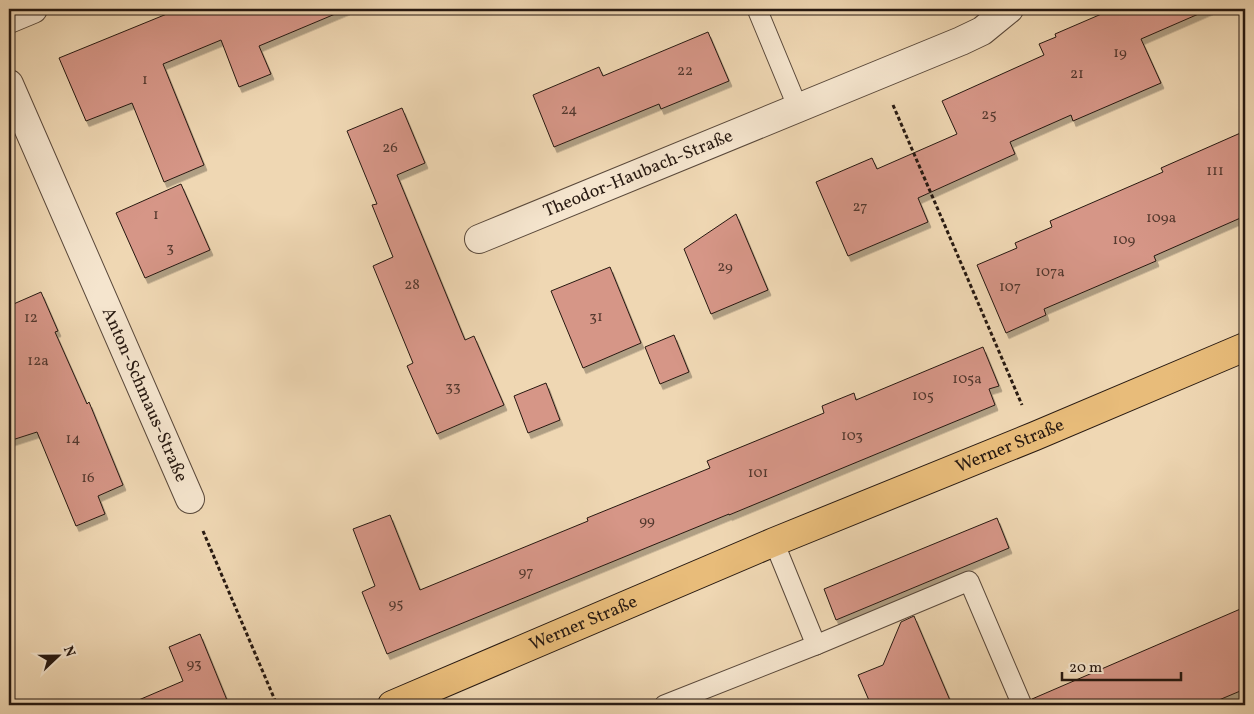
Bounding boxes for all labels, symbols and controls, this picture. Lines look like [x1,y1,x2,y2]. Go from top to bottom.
house number: 19 [1113,43,1127,64]
house number: 22 [677,61,693,82]
house number: 21 [1070,64,1084,85]
house number: 1 [142,70,148,91]
house number: 24 [561,100,577,121]
house number: 25 [981,105,997,126]
street label: Theodor-Haubach-Straße [540,124,737,224]
house number: 26 [382,138,398,159]
house number: 111 [1206,161,1224,182]
house number: 27 [853,197,867,218]
house number: 1 [153,205,159,226]
house number: 109a [1146,208,1176,229]
house number: 109 [1113,230,1136,251]
house number: 3 [166,238,174,259]
house number: 29 [717,257,733,278]
house number: 107a [1035,262,1065,283]
house number: 28 [404,275,420,296]
house number: 107 [999,277,1021,298]
street label: Anton-Schmaus-Straße [95,304,194,486]
house number: 31 [589,307,603,328]
house number: 12 [24,308,38,329]
house number: 12a [27,351,49,372]
house number: 105a [952,369,982,390]
house number: 33 [445,377,461,398]
house number: 105 [912,386,934,407]
street label: Werner Straße [952,413,1068,479]
house number: 103 [841,426,863,447]
house number: 14 [66,429,80,450]
house number: 101 [748,463,768,484]
house number: 16 [81,468,95,489]
house number: 99 [639,511,655,532]
house number: 97 [518,562,534,583]
street label: Werner Straße [525,589,641,657]
house number: 95 [389,594,403,615]
north arrow [32,632,82,682]
text: N [58,643,79,660]
scale bar [1062,649,1180,681]
house number: 93 [186,654,202,675]
text: 20 m [1069,658,1102,679]

